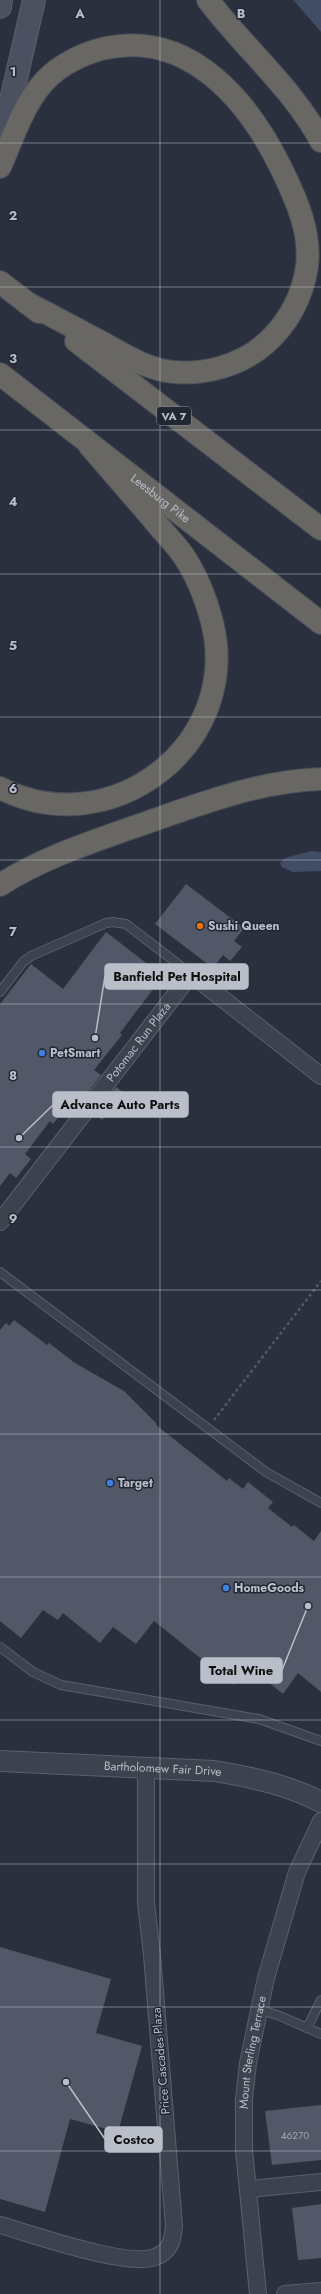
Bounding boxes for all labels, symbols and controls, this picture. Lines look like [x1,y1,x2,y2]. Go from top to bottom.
text: A [74,4,85,23]
text: B [237,4,246,23]
text: 1 [10,62,16,81]
text: 2 [9,206,17,225]
text: 3 [9,349,17,368]
road number: VA 7 [157,407,191,425]
street label: Leesburg Pike [127,469,194,527]
text: 4 [8,492,18,511]
text: 5 [9,636,17,655]
text: 6 [9,779,18,798]
place label: Sushi Queen [208,917,280,935]
marker: Sushi Queen [195,921,205,931]
text: 7 [9,922,17,941]
callout: Banfield Pet Hospital [105,964,248,989]
text: Banfield Pet Hospital [113,967,241,986]
street label: Potomac Run Plaza [102,998,175,1086]
place label: PetSmart [50,1044,101,1062]
marker: PetSmart [37,1048,47,1058]
text: 8 [9,1066,17,1085]
callout: Advance Auto Parts [53,1092,188,1117]
text: Advance Auto Parts [59,1095,180,1114]
text: 9 [9,1209,18,1228]
place label: Target [118,1474,153,1492]
marker: Target [105,1478,115,1488]
place label: HomeGoods [234,1579,305,1597]
marker: HomeGoods [221,1583,231,1593]
callout: Total Wine [201,1658,282,1683]
text: Total Wine [209,1661,274,1680]
street label: Bartholomew Fair Drive [104,1757,223,1781]
street label: Mount Sterling Terrace [235,1994,271,2109]
street label: Price Cascades Plaza [147,2007,175,2115]
callout: Costco [105,2127,162,2152]
house number: 46270 [281,2128,309,2143]
text: Costco [114,2130,155,2149]

